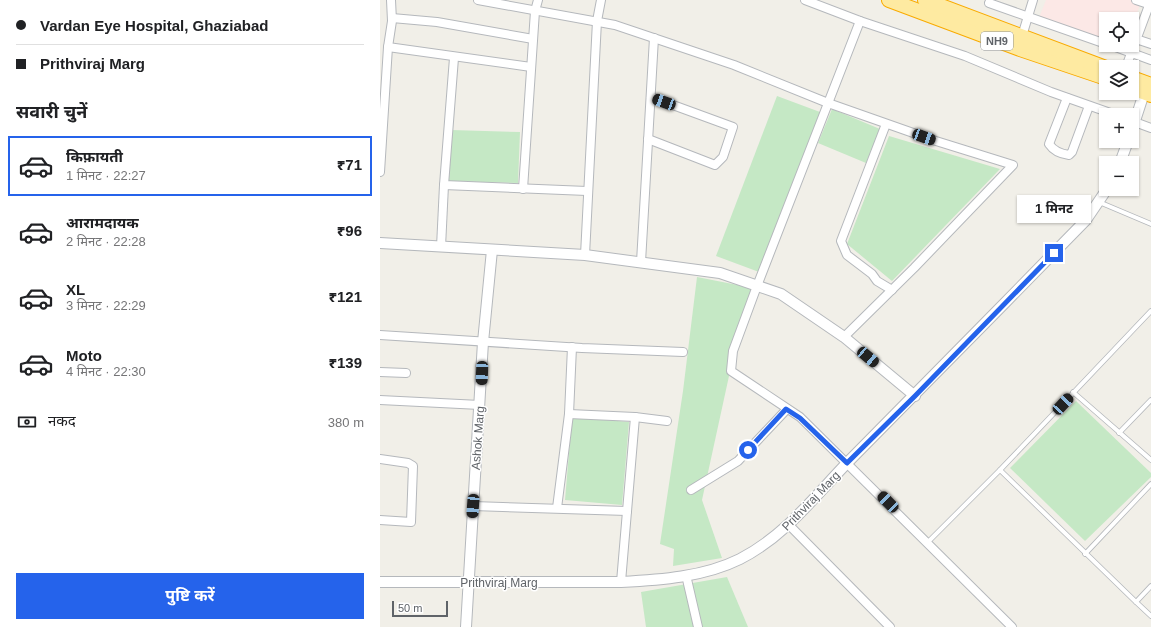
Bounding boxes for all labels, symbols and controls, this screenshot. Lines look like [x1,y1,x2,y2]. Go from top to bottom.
map controls [1099,12,1139,196]
button: locate [1099,12,1139,52]
text: Vardan Eye Hospital, Ghaziabad [40,17,268,34]
road number: NH9 [981,32,1013,50]
text: Prithviraj Marg [40,55,145,72]
button: layers [1099,60,1139,100]
car [651,92,677,112]
text: सवारी चुनें [16,102,87,122]
button: + [1099,108,1139,148]
car [911,127,937,147]
icon: car [18,148,54,184]
text: किफ़ायती [66,148,123,165]
text: ₹71 [337,156,362,173]
button: − [1099,156,1139,196]
text: 1 मिनट · 22:27 [66,168,146,183]
callout: 1 मिनट [1017,195,1091,223]
text: 1 मिनट [1035,201,1073,216]
icon: car [18,214,54,250]
text: आरामदायक [66,214,139,231]
text: ₹96 [337,222,362,239]
text: 2 मिनट · 22:28 [66,234,146,249]
route end [1045,244,1063,262]
icon: car [18,280,54,316]
text: XL [66,281,85,298]
text: ₹121 [328,288,362,305]
text: 3 मिनट · 22:29 [66,298,146,313]
car [855,345,881,369]
icon: car [18,346,54,382]
text: Moto [66,347,102,364]
text: ₹139 [328,354,362,371]
car [476,361,488,385]
text: 4 मिनट · 22:30 [66,364,146,379]
car [1050,391,1076,417]
street label: Ashok Marg [469,406,487,470]
icon: cash [16,411,38,433]
text: नकद [48,412,76,429]
text: 380 m [328,415,364,430]
route start [739,441,757,459]
street label: Prithviraj Marg [779,468,843,534]
car [875,489,901,515]
car [466,494,480,518]
button: पुष्टि करें [16,573,364,619]
street label: Prithviraj Marg [460,576,538,590]
scale bar [392,599,448,618]
text: 50 m [398,602,422,614]

